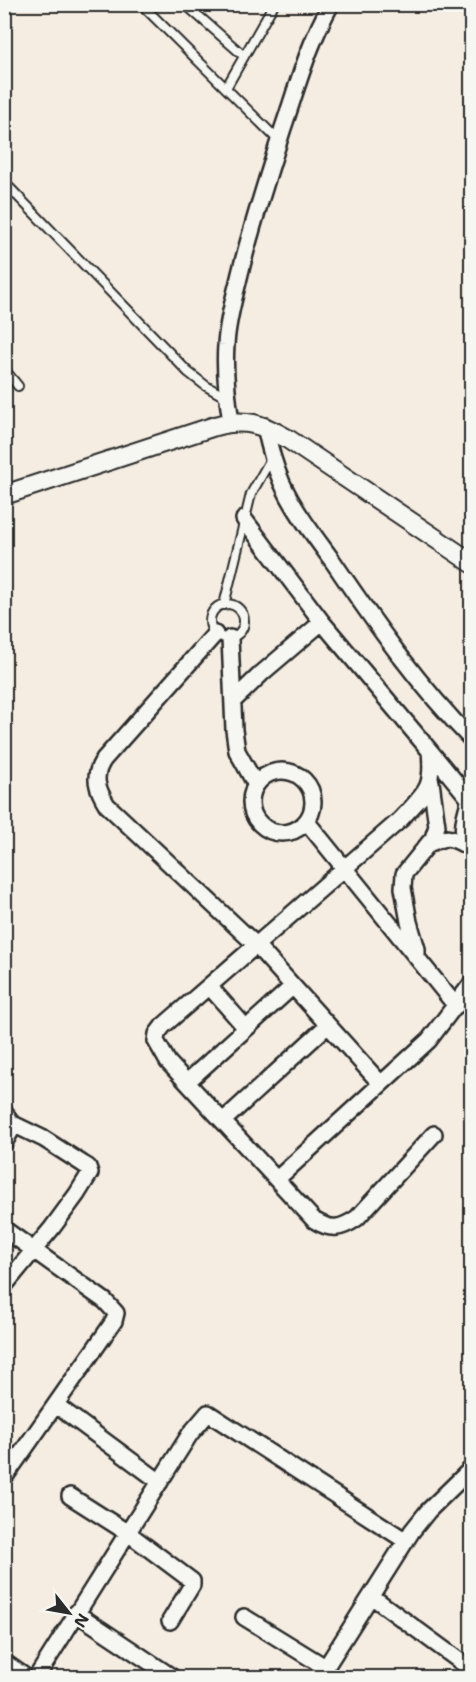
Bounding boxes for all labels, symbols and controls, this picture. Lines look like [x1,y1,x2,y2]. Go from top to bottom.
north arrow [39,1583,99,1643]
text: N [69,1610,94,1631]

